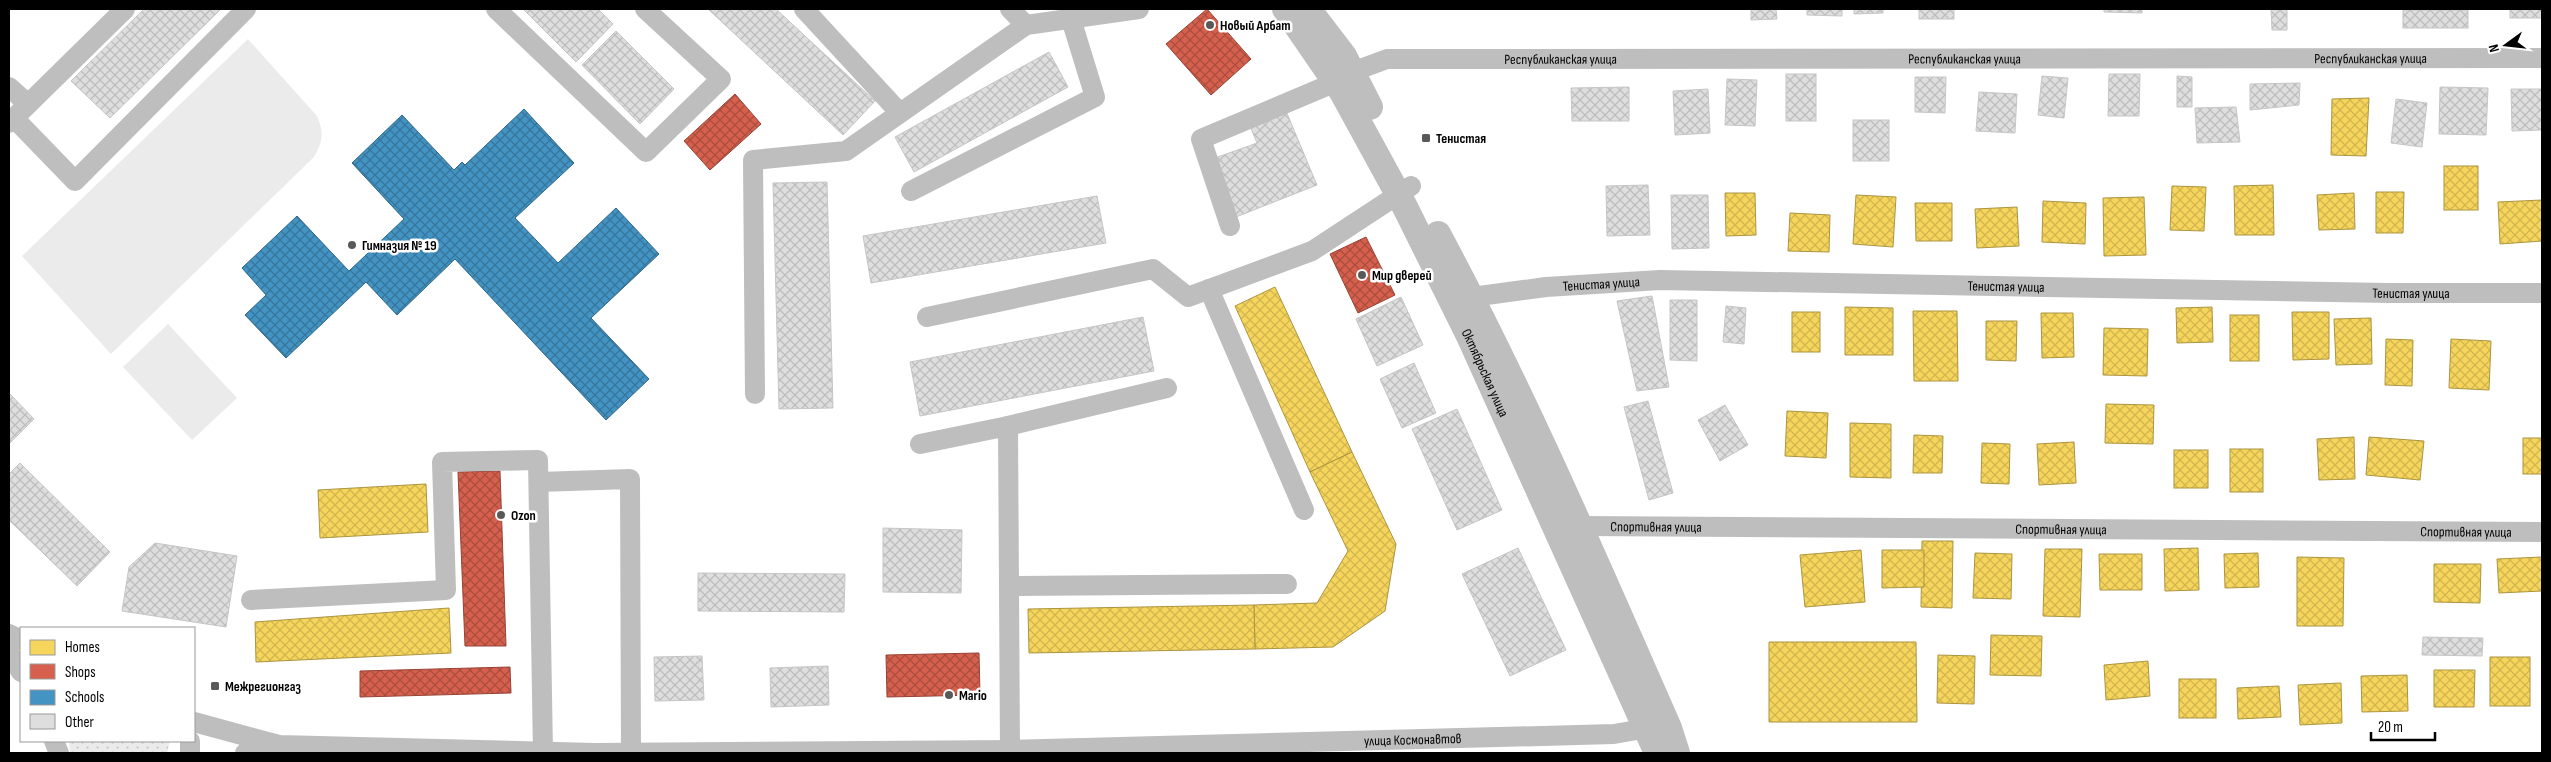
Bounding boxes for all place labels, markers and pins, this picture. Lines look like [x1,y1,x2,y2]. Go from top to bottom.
place label: Новый Арбат [1220,17,1291,34]
marker: Новый Арбат [1204,19,1216,31]
place label: Тенистая [1436,130,1486,147]
marker: Тенистая [1420,132,1432,144]
place label: Гимназия № 19 [362,237,437,254]
marker: Гимназия № 19 [346,239,358,251]
place label: Мир дверей [1372,267,1432,284]
marker: Мир дверей [1356,269,1368,281]
place label: Ozon [511,507,536,524]
marker: Ozon [495,509,507,521]
place label: Межрегионгаз [225,678,301,695]
marker: Межрегионгаз [209,680,221,692]
place label: Mario [959,687,987,704]
marker: Mario [943,689,955,701]

